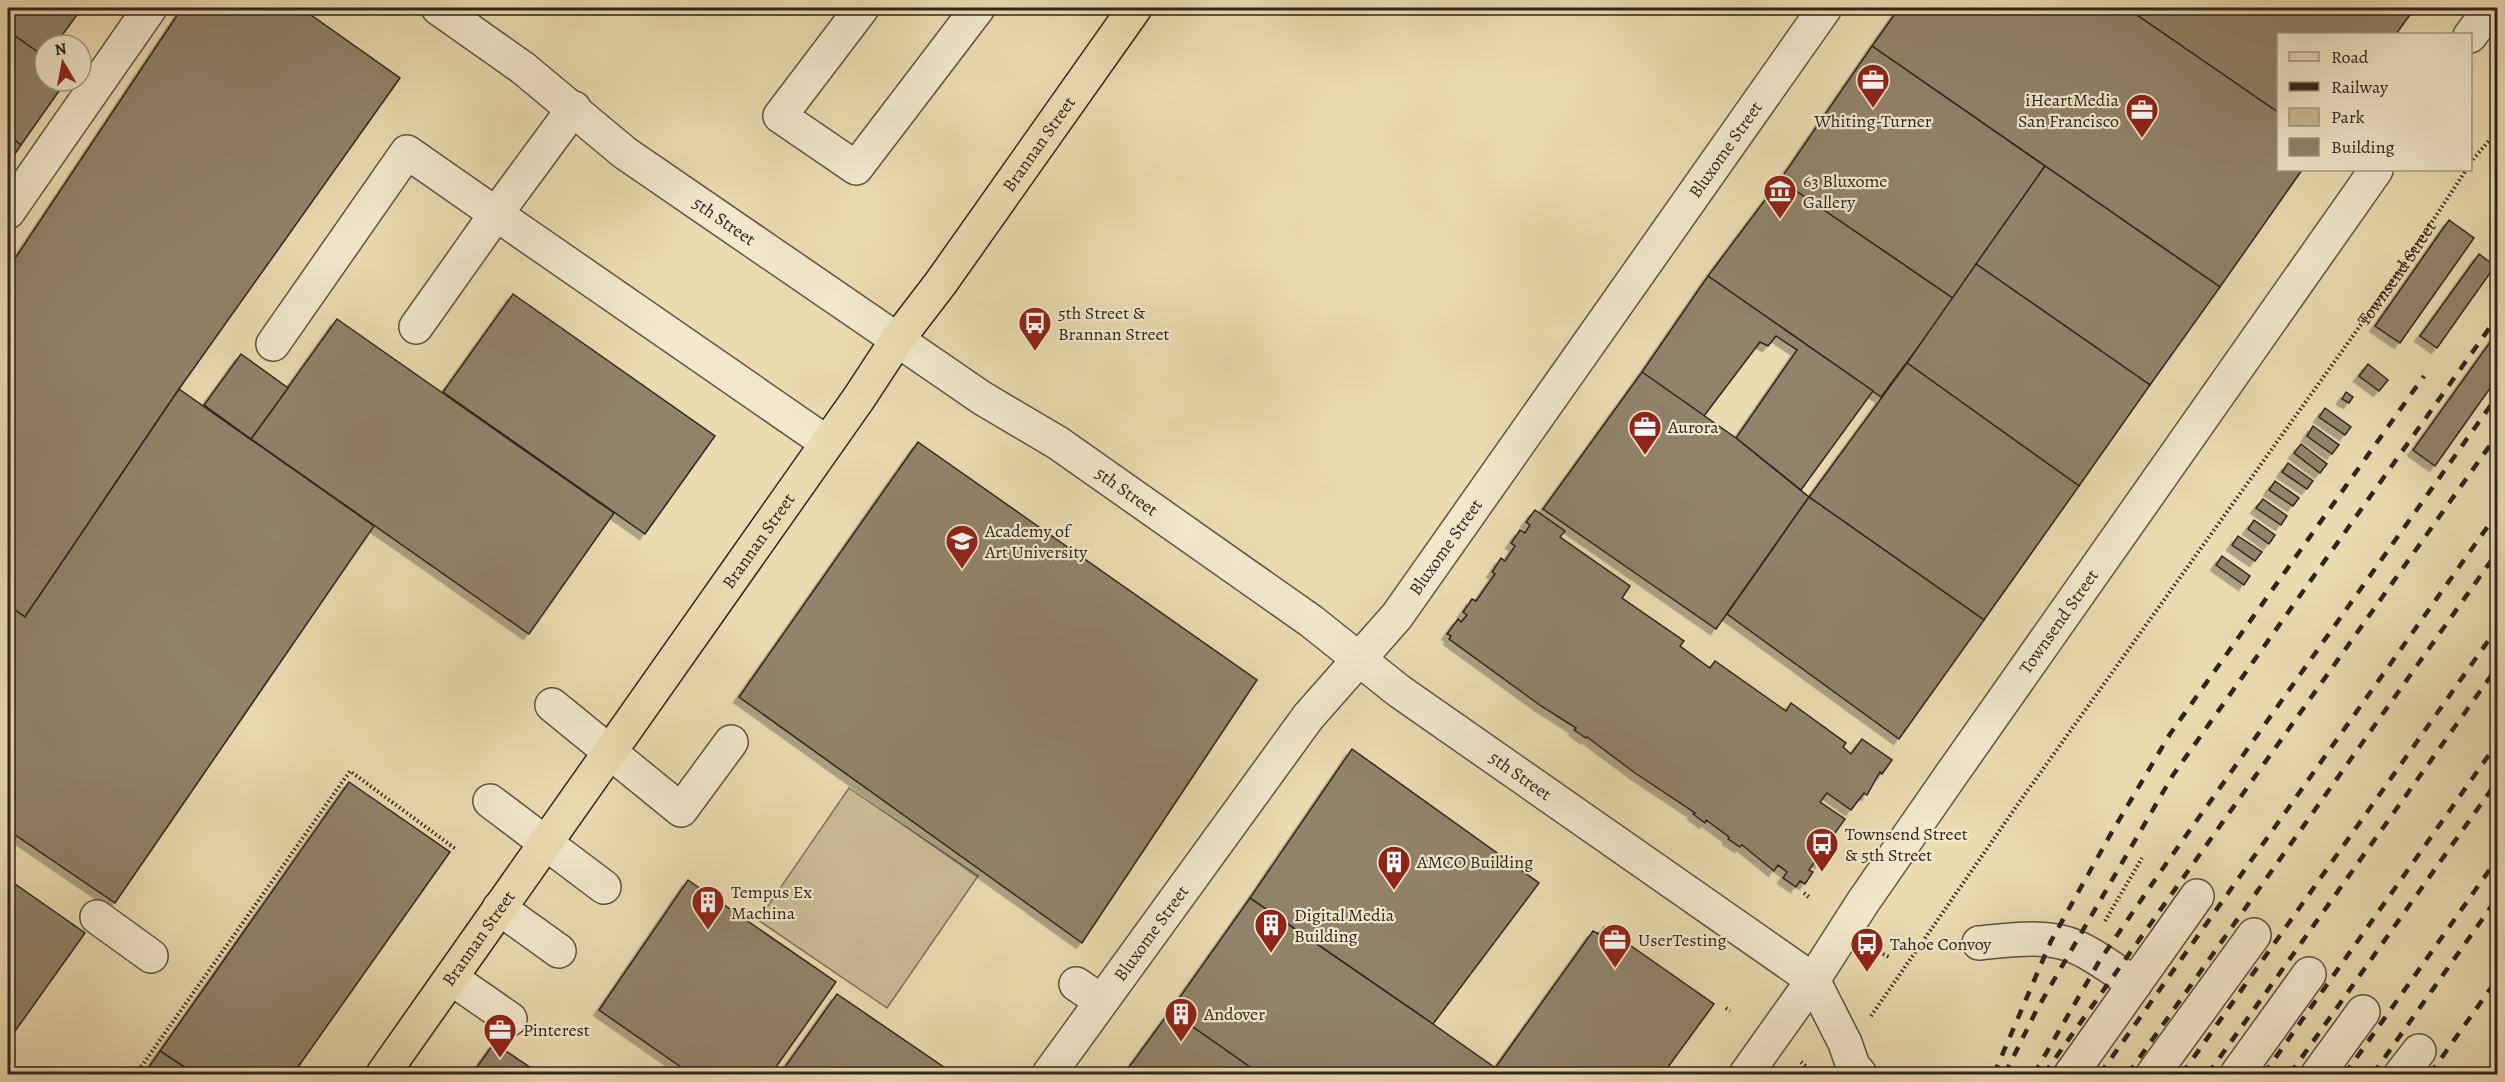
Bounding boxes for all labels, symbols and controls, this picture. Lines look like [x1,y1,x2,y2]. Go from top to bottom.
north arrow [33,33,93,93]
legend [2277,33,2472,171]
text: N [53,37,69,61]
text: Road [2331,45,2369,69]
office icon: Whiting-Turner [1855,62,1891,109]
text: Railway [2331,75,2389,99]
place label: iHeartMedia San Francisco [2018,88,2120,133]
street label: Brannan Street [997,92,1081,197]
office icon: iHeartMedia San Francisco [2124,92,2160,139]
street label: Bluxome Street [1683,96,1768,203]
text: Park [2331,105,2365,129]
place label: Whiting-Turner [1813,109,1932,133]
text: Building [2331,135,2395,159]
place label: 63 Bluxome Gallery [1803,169,1887,214]
museum icon: 63 Bluxome Gallery [1762,173,1798,220]
street label: 5th Street [688,191,760,251]
street label: Townsend Street [2352,216,2442,331]
place label: 5th Street & Brannan Street [1058,301,1170,346]
bus stop icon: 5th Street & Brannan Street [1017,305,1053,352]
office icon: Aurora [1627,409,1663,456]
place label: Aurora [1667,415,1719,439]
street label: 5th Street [1091,461,1163,522]
street label: Brannan Street [716,488,800,593]
street label: Bluxome Street [1403,494,1488,600]
place label: Academy of Art University [984,519,1088,564]
school or university icon: Academy of Art University [944,523,980,570]
street label: Townsend Street [2014,564,2104,679]
street label: 5th Street [1484,746,1557,806]
place label: Townsend Street & 5th Street [1845,822,1968,867]
bus stop icon: Townsend Street & 5th Street [1804,826,1840,873]
building icon: AMCO Building [1376,844,1412,891]
place label: AMCO Building [1416,850,1533,874]
place label: Tempus Ex Machina [731,880,812,925]
street label: Bluxome Street [1108,880,1194,986]
building icon: Tempus Ex Machina [690,884,726,931]
street label: Brannan Street [437,886,521,991]
place label: Digital Media Building [1294,903,1395,948]
building icon: Digital Media Building [1253,907,1289,954]
office icon: UserTesting [1597,922,1633,969]
bus stop icon: Tahoe Convoy [1849,926,1885,973]
place label: UserTesting [1638,928,1726,952]
place label: Tahoe Convoy [1890,932,1992,956]
building icon: Andover [1163,996,1199,1043]
place label: Andover [1203,1002,1265,1026]
office icon: Pinterest [482,1012,518,1059]
place label: Pinterest [523,1018,590,1042]

